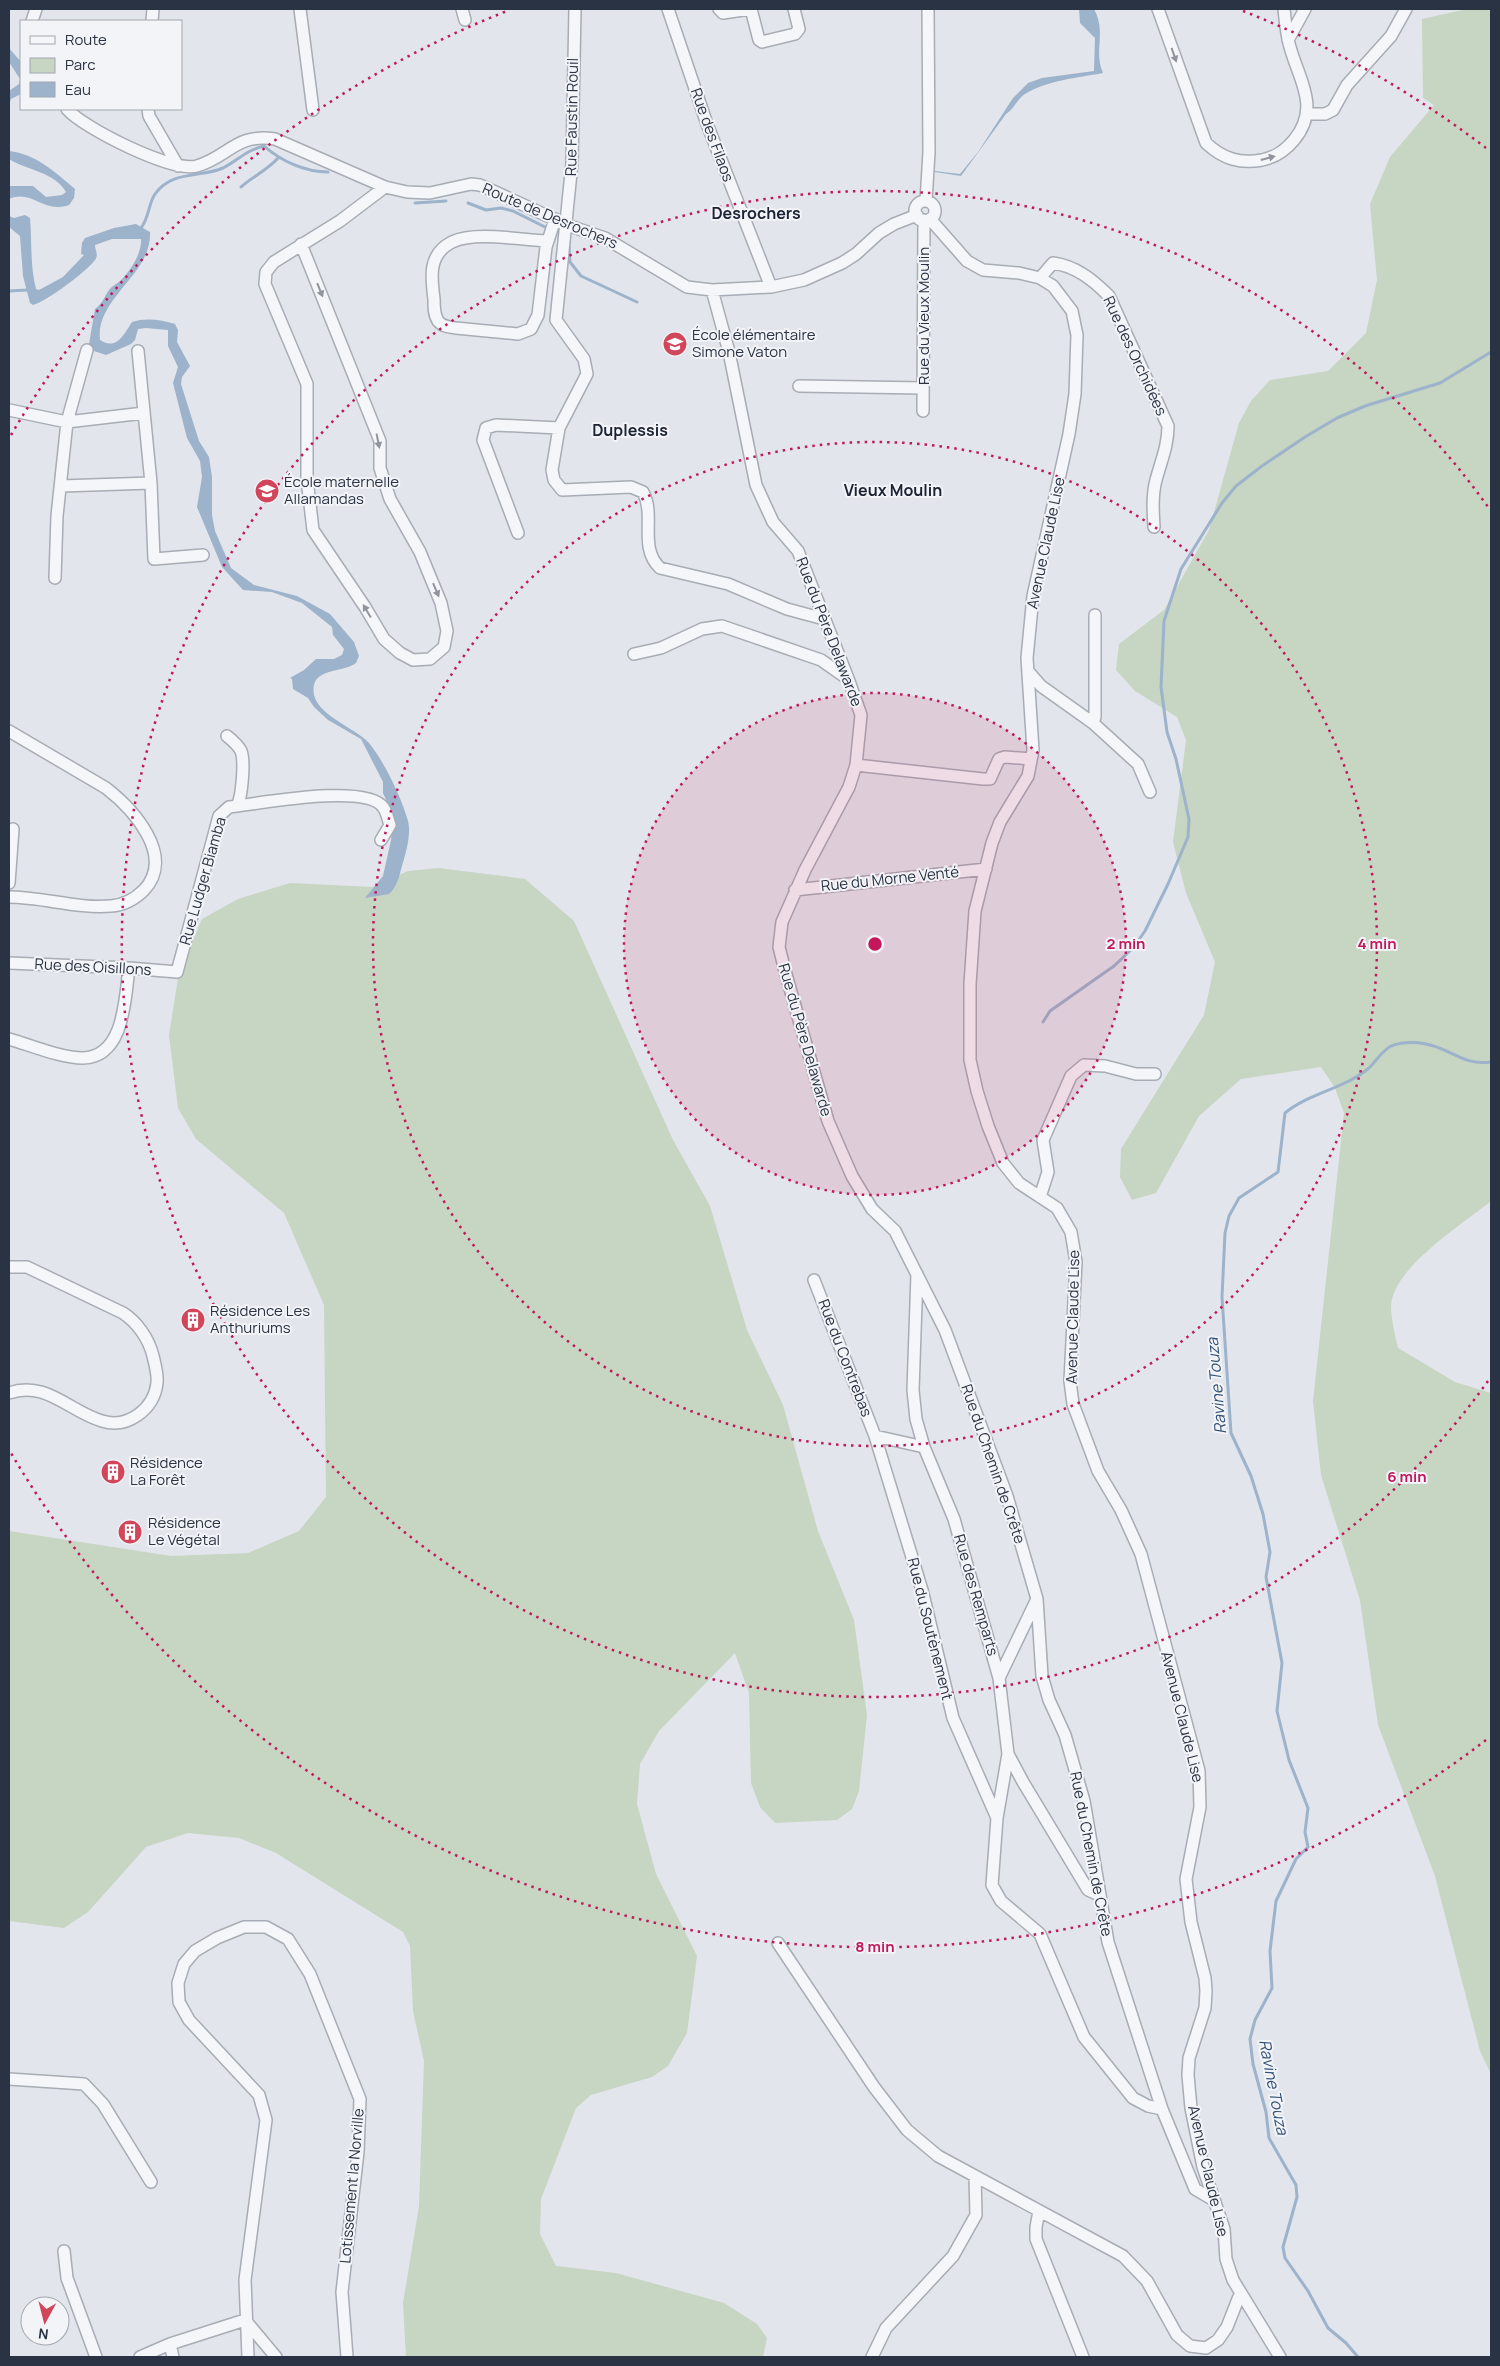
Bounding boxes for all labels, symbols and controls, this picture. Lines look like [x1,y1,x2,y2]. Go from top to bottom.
legend [20,20,182,110]
text: Route [65,29,107,50]
one-way arrow [1170,48,1178,63]
text: Parc [65,54,96,75]
street label: Rue Faustin Rouil [560,58,583,176]
text: Eau [65,79,91,100]
street label: Rue des Filaos [686,85,739,185]
one-way arrow [1261,154,1276,162]
street label: Route de Desrochers [479,178,621,254]
district label: Desrochers [711,202,801,224]
street label: Rue du Vieux Moulin [913,247,934,385]
one-way arrow [317,282,324,297]
street label: Rue des Orchidées [1099,293,1172,419]
place label: École élémentaire Simone Vaton [692,324,816,362]
school or university icon: École élémentaire Simone Vaton [662,331,688,357]
district label: Duplessis [592,419,668,441]
one-way arrow [375,433,383,449]
place label: École maternelle Allamandas [284,471,399,509]
street label: Avenue Claude Lise [1021,475,1070,611]
school or university icon: École maternelle Allamandas [254,478,280,504]
district label: Vieux Moulin [844,479,942,501]
street label: Rue du Père Delawarde [791,554,868,710]
one-way arrow [432,583,440,597]
one-way arrow [363,604,372,617]
street label: Rue Ludger Biamba [174,814,231,947]
street label: Rue du Morne Venté [820,861,960,896]
text: 2 min [1106,933,1146,954]
text: 4 min [1357,933,1397,954]
centre of rings [866,935,884,953]
street label: Rue des Oisillons [34,953,152,980]
street label: Rue du Père Delawarde [774,961,837,1119]
street label: Avenue Claude Lise [1061,1249,1084,1384]
street label: Rue du Contrebas [813,1296,878,1420]
place label: Résidence Les Anthuriums [210,1300,310,1338]
building icon: Résidence Les Anthuriums [180,1307,206,1333]
water label: Ravine Touza [1201,1336,1231,1435]
street label: Rue du Chemin de Crête [956,1381,1031,1547]
place label: Résidence La Forêt [130,1452,203,1490]
building icon: Résidence La Forêt [100,1459,126,1485]
text: 6 min [1387,1466,1427,1487]
place label: Résidence Le Végétal [148,1512,221,1550]
building icon: Résidence Le Végétal [117,1519,143,1545]
street label: Rue des Remparts [949,1531,1004,1658]
street label: Rue du Soutènement [903,1555,958,1702]
street label: Avenue Claude Lise [1156,1649,1209,1785]
street label: Rue du Chemin de Crête [1065,1770,1118,1938]
text: 8 min [855,1936,895,1957]
water label: Ravine Touza [1254,2037,1294,2138]
street label: Avenue Claude Lise [1183,2103,1234,2239]
street label: Lotissement la Norville [334,2107,369,2264]
north arrow [20,2296,70,2346]
text: N [37,2324,50,2344]

